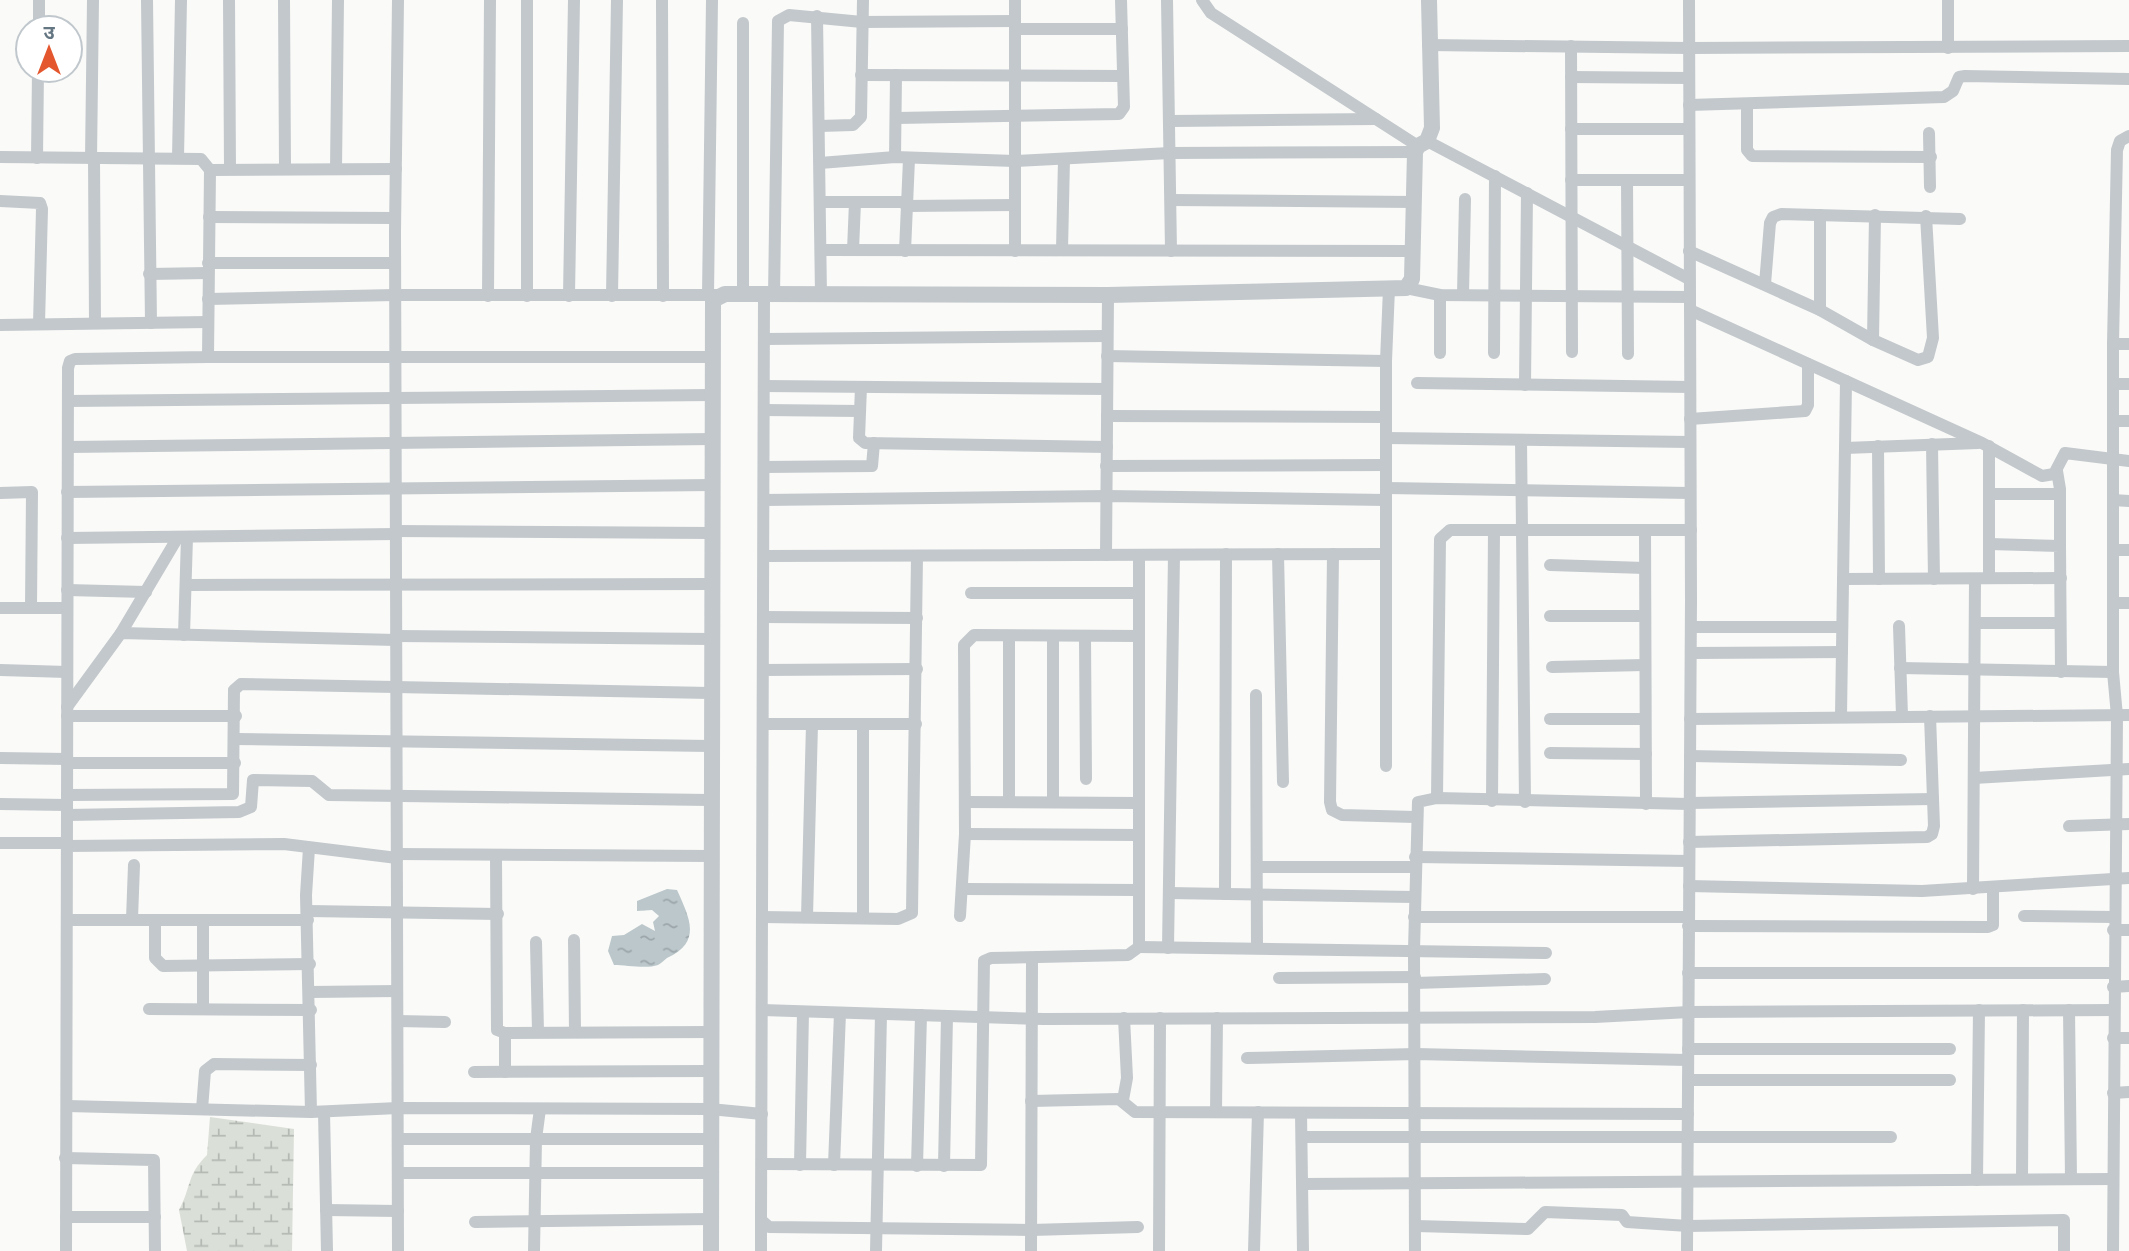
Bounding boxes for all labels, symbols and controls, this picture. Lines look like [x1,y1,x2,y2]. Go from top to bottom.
north arrow [14,14,84,84]
text: उ [43,20,55,45]

